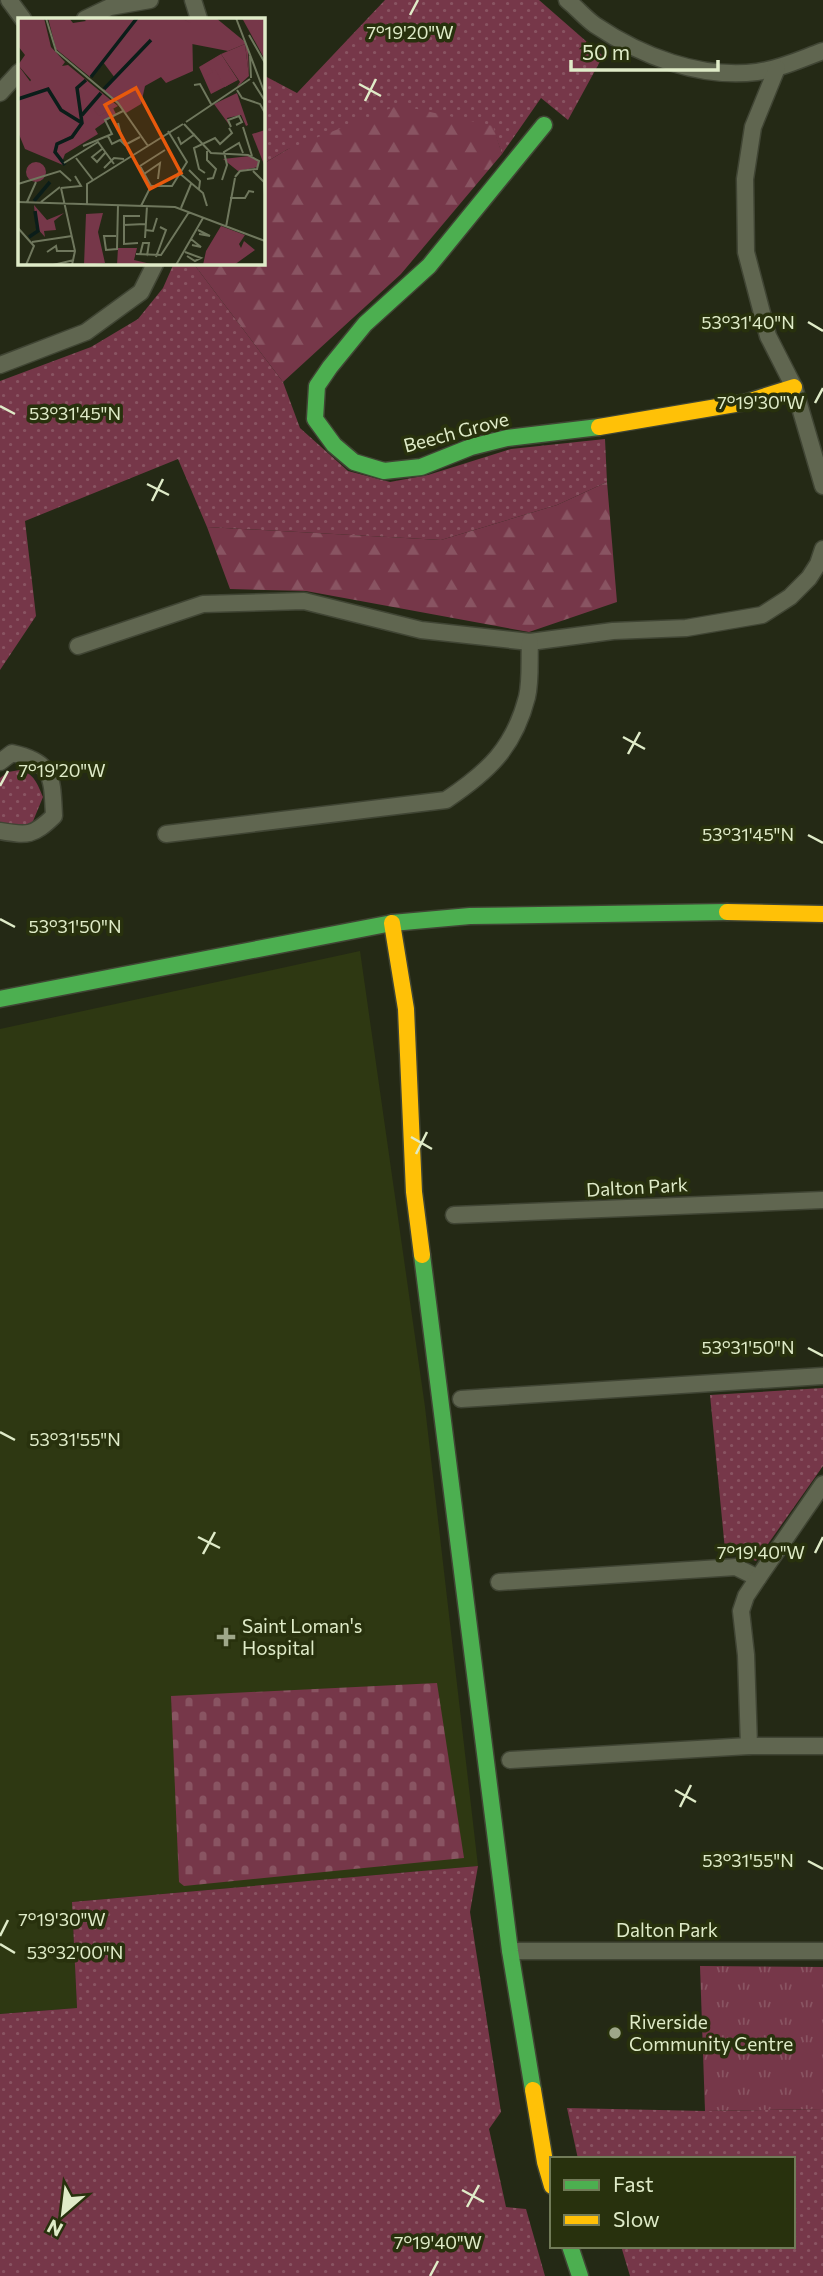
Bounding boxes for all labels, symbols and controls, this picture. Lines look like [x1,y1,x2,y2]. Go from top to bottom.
inset map [18,18,264,264]
text: 7°19'20"W [366,21,454,43]
scale bar [571,28,718,72]
text: 50 m [582,39,630,64]
text: 53°31'40"N [701,311,795,333]
text: 7°19'30"W [717,391,805,413]
text: 53°31'45"N [29,402,121,424]
street label: Beech Grove [401,406,511,457]
text: 7°19'20"W [18,759,106,781]
text: 53°31'45"N [702,823,794,845]
text: 53°31'50"N [29,915,122,937]
street label: Dalton Park [585,1172,689,1201]
text: 53°31'50"N [702,1336,795,1358]
text: 53°31'55"N [29,1428,121,1450]
text: 7°19'40"W [717,1541,805,1563]
place label: Saint Loman's Hospital [242,1614,362,1659]
marker: Saint Loman's Hospital [216,1627,236,1647]
text: 53°31'55"N [702,1849,794,1871]
text: 7°19'30"W [18,1908,106,1930]
street label: Dalton Park [616,1918,718,1941]
text: 53°32'00"N [27,1941,123,1963]
place label: Riverside Community Centre [629,2010,793,2055]
marker: Riverside Community Centre [607,2025,623,2041]
legend [550,2157,795,2248]
text: Fast [613,2171,654,2196]
north arrow [28,2178,98,2248]
text: Slow [613,2206,660,2231]
text: N [43,2215,66,2242]
text: 7°19'40"W [394,2231,482,2253]

